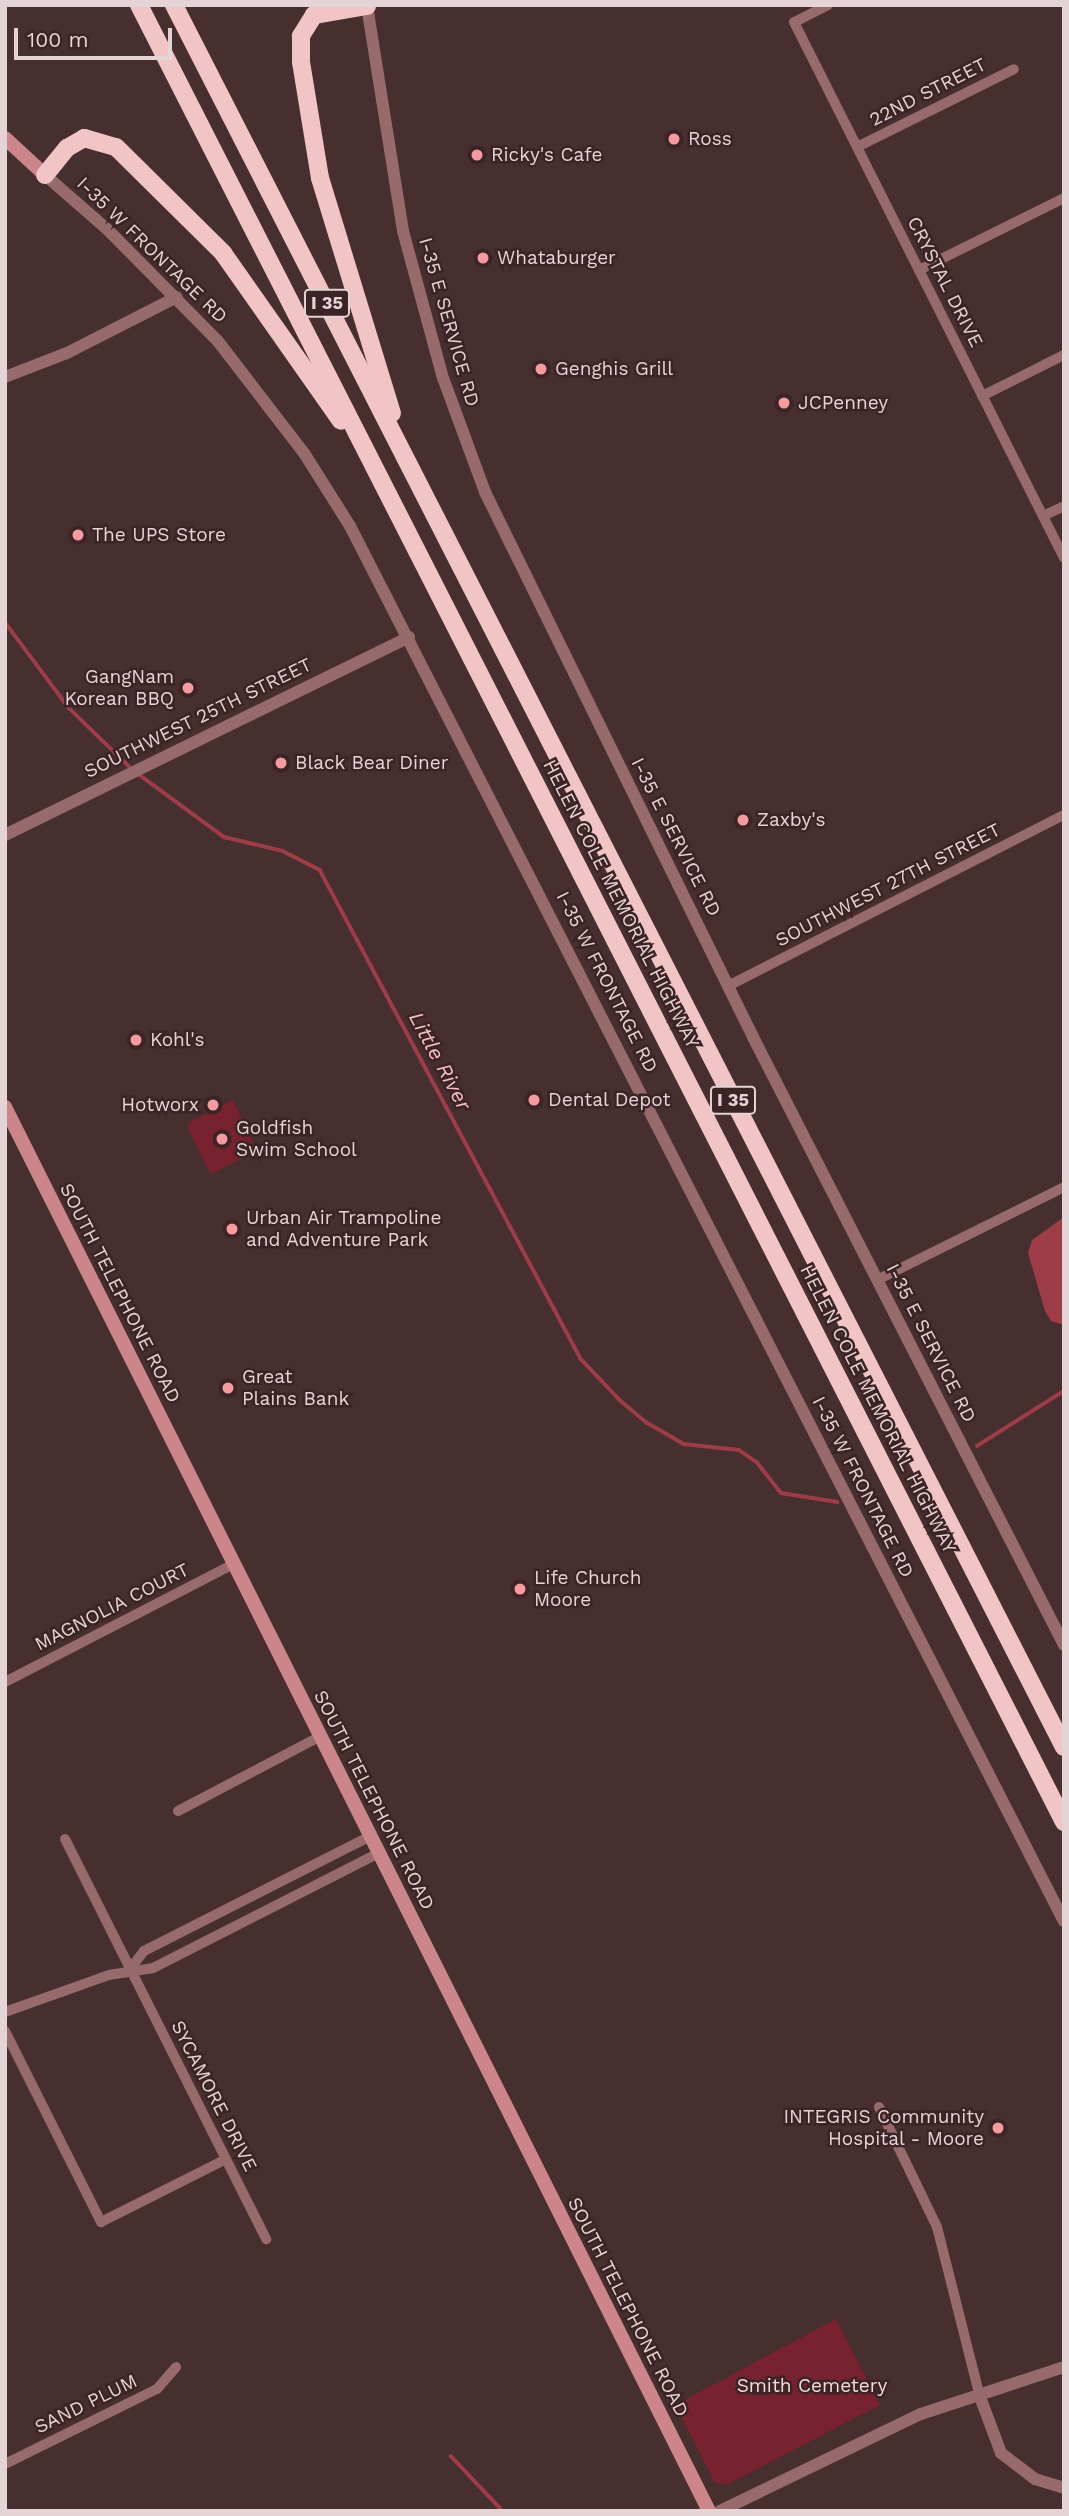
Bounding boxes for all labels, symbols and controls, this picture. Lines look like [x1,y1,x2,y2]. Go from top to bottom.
scale bar [18,14,175,58]
text: 100 m [27,27,89,52]
street label: 22ND STREET [866,53,990,131]
place label: Ross [688,128,732,150]
marker: Ross [666,131,682,147]
place label: Ricky's Cafe [491,144,602,166]
marker: Ricky's Cafe [469,147,485,163]
street label: I-35 W FRONTAGE RD [72,172,232,328]
street label: CRYSTAL DRIVE [902,213,988,351]
street label: I-35 E SERVICE RD [414,235,484,409]
place label: Whataburger [497,247,616,269]
marker: Whataburger [475,250,491,266]
road number: I 35 [302,288,352,318]
place label: Genghis Grill [555,358,673,380]
marker: Genghis Grill [533,361,549,377]
place label: JCPenney [798,392,888,414]
marker: JCPenney [776,395,792,411]
place label: The UPS Store [92,524,226,546]
marker: The UPS Store [70,527,86,543]
street label: SOUTHWEST 25TH STREET [80,653,316,783]
place label: GangNam Korean BBQ [65,666,174,710]
marker: GangNam Korean BBQ [180,680,196,696]
place label: Black Bear Diner [295,752,449,774]
street label: I-35 E SERVICE RD [626,754,726,920]
marker: Black Bear Diner [273,755,289,771]
street label: HELEN COLE MEMORIAL HIGHWAY [538,756,704,1052]
place label: Zaxby's [757,809,825,831]
marker: Zaxby's [735,812,751,828]
street label: SOUTHWEST 27TH STREET [771,818,1005,952]
street label: I-35 W FRONTAGE RD [551,887,663,1077]
water label: Little River [404,1007,476,1115]
place label: Kohl's [150,1029,204,1051]
marker: Kohl's [128,1032,144,1048]
road number: I 35 [708,1086,758,1114]
place label: Dental Depot [548,1089,671,1111]
marker: Dental Depot [526,1092,542,1108]
place label: Hotworx [121,1094,199,1116]
marker: Hotworx [205,1097,221,1113]
place label: Goldfish Swim School [236,1117,357,1161]
marker: Goldfish Swim School [214,1131,230,1147]
street label: SOUTH TELEPHONE ROAD [55,1179,185,1407]
place label: Urban Air Trampoline and Adventure Park [246,1207,443,1251]
marker: Urban Air Trampoline and Adventure Park [224,1221,240,1237]
street label: I-35 E SERVICE RD [881,1260,981,1426]
street label: HELEN COLE MEMORIAL HIGHWAY [795,1261,961,1557]
place label: Great Plains Bank [242,1366,349,1410]
marker: Great Plains Bank [220,1380,236,1396]
street label: I-35 W FRONTAGE RD [807,1392,919,1582]
street label: MAGNOLIA COURT [31,1558,193,1656]
place label: Life Church Moore [534,1567,641,1611]
marker: Life Church Moore [512,1581,528,1597]
street label: SOUTH TELEPHONE ROAD [309,1686,439,1914]
street label: SYCAMORE DRIVE [166,2017,262,2175]
place label: INTEGRIS Community Hospital - Moore [783,2106,984,2150]
marker: INTEGRIS Community Hospital - Moore [990,2120,1006,2136]
street label: SOUTH TELEPHONE ROAD [563,2193,693,2421]
street label: SAND PLUM [31,2369,141,2439]
park label: Smith Cemetery [737,2375,887,2397]

